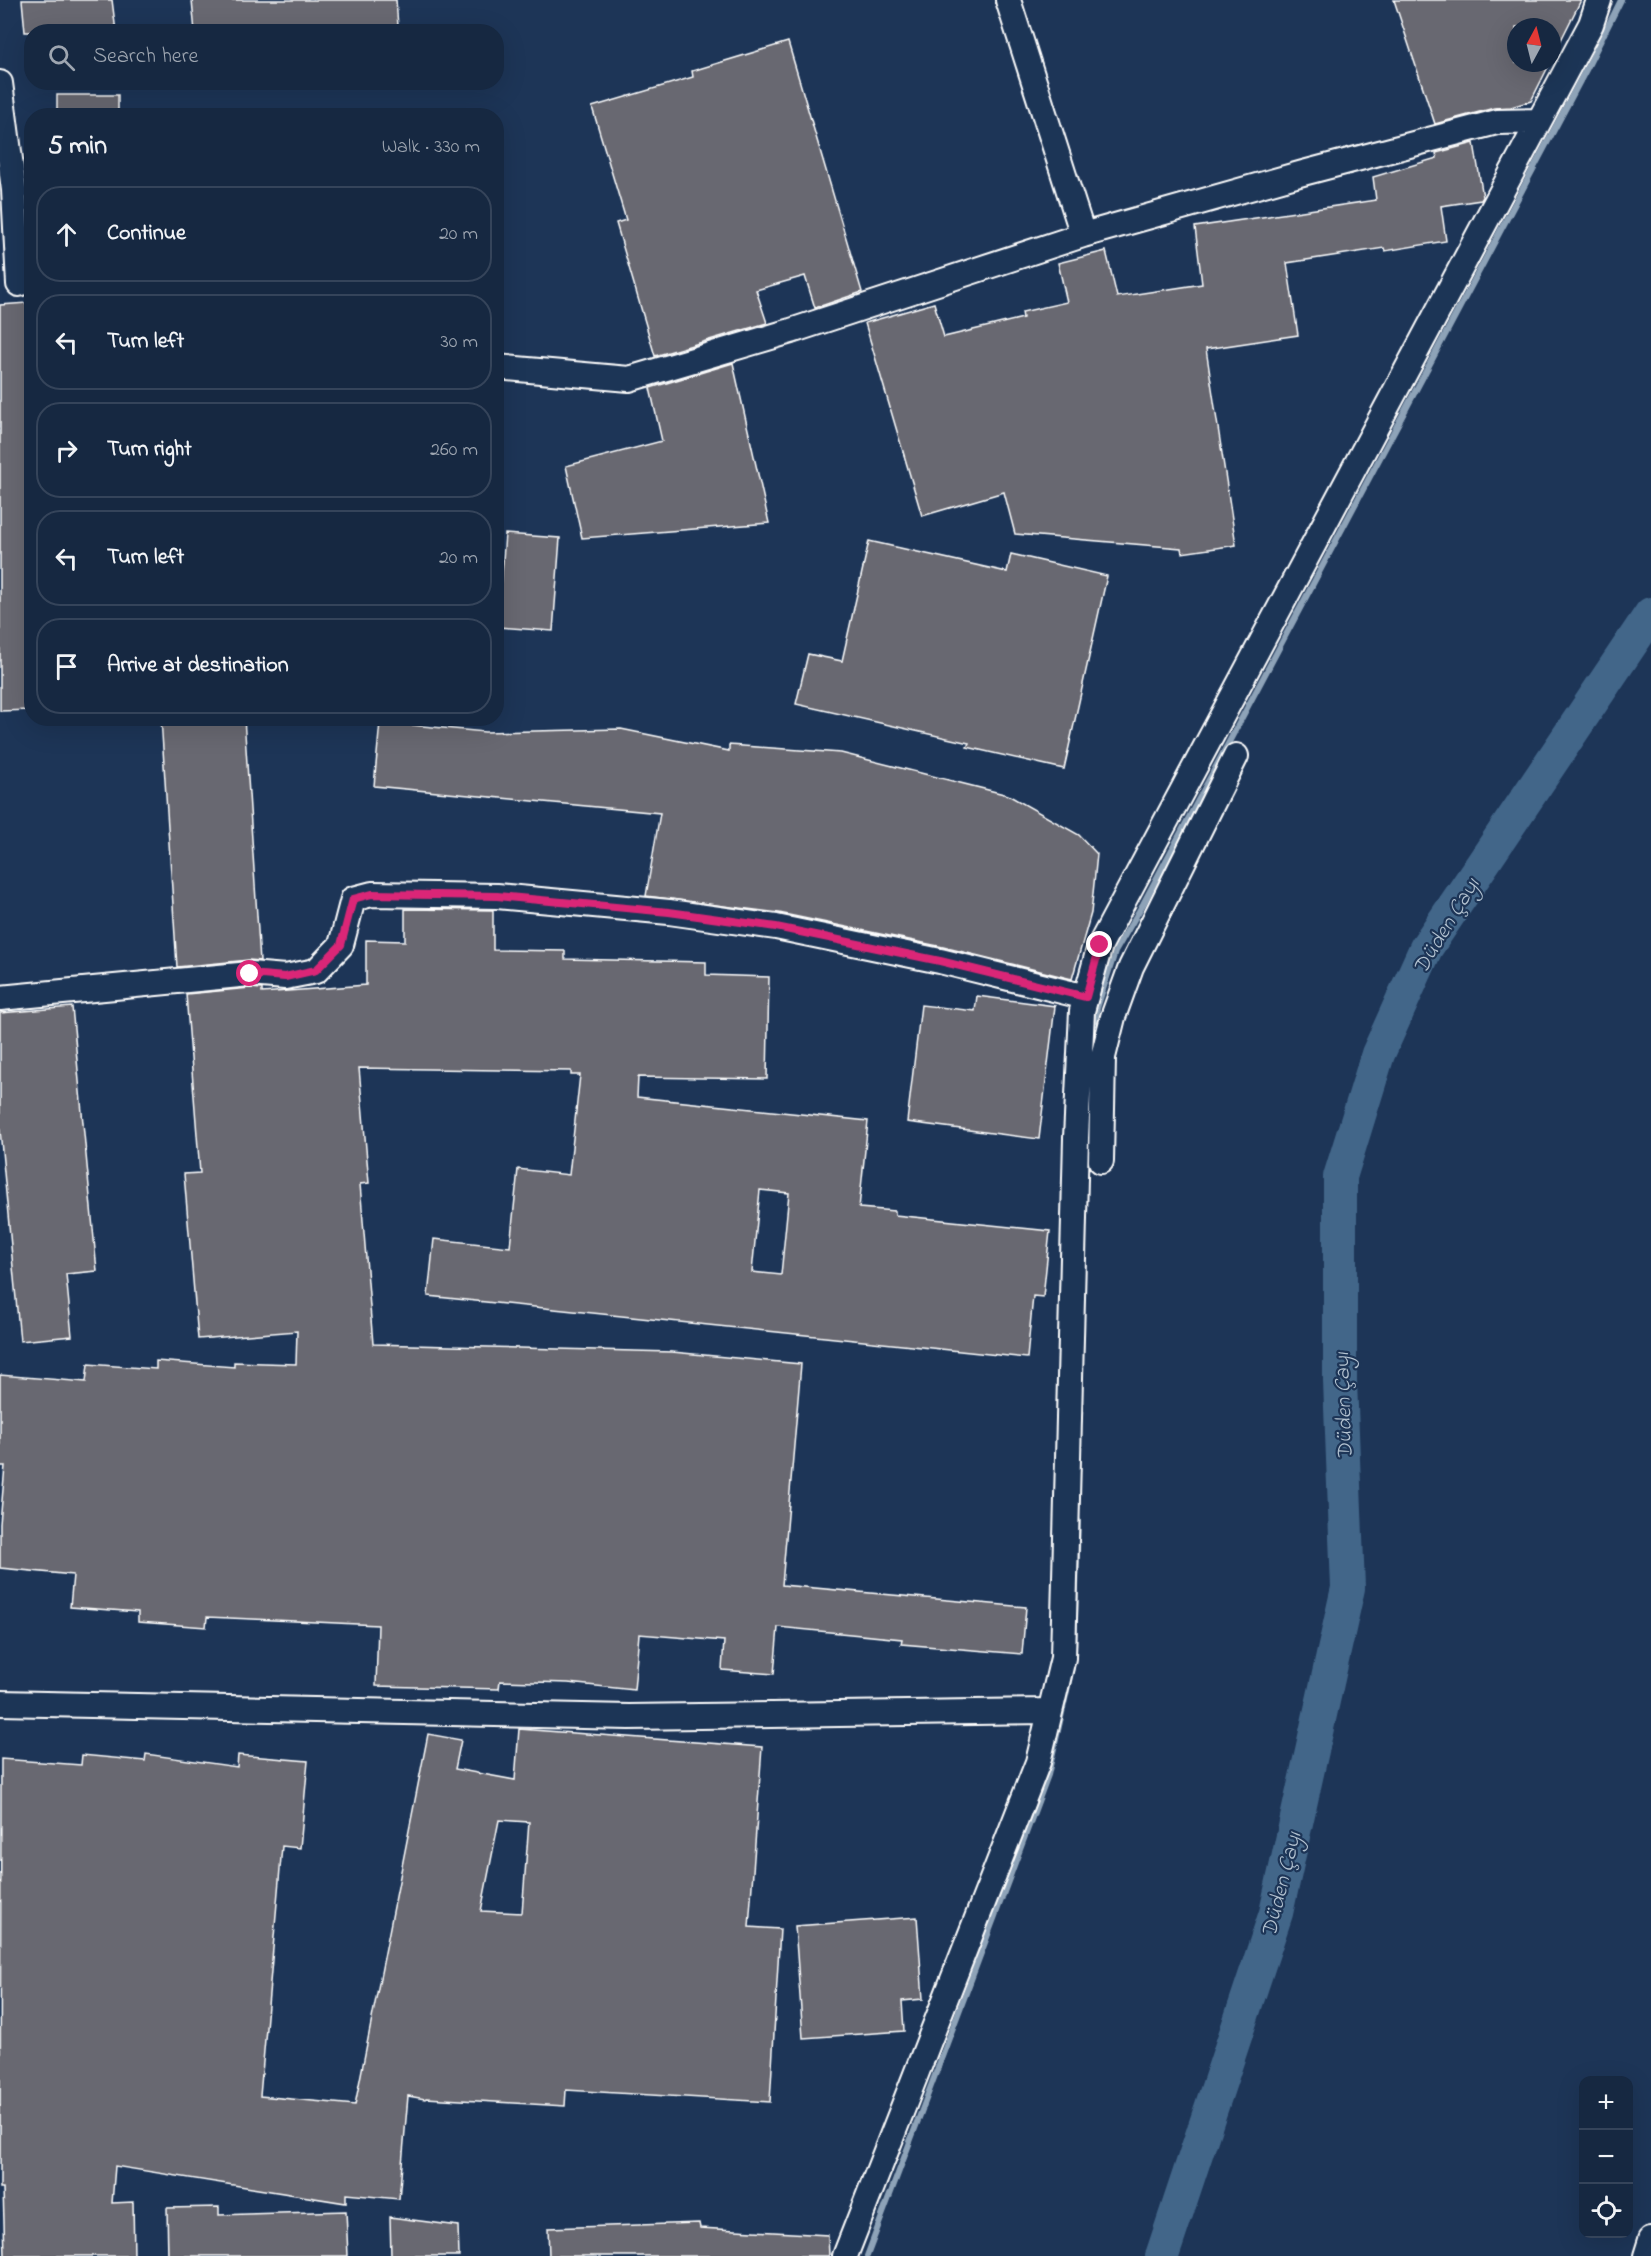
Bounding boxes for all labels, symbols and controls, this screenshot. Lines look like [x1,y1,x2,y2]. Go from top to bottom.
north arrow [1507,18,1561,72]
search box [24,24,504,90]
icon: search [45,41,78,74]
text: Search here [93,41,198,73]
text: 5 min [48,128,107,166]
text: Walk · 330 m [382,133,480,162]
icon: ahead [50,218,83,251]
text: Continue [107,218,186,250]
text: 20 m [439,220,478,249]
icon: left [50,326,83,359]
text: Turn left [107,326,184,358]
text: 30 m [441,328,478,357]
icon: right [50,434,83,467]
text: Turn right [107,434,192,466]
text: 260 m [430,436,478,465]
icon: left [50,542,83,575]
text: Turn left [107,542,184,574]
text: 20 m [439,544,478,573]
icon: arrive [50,650,83,683]
text: Arrive at destination [107,650,289,682]
water label: Düden Çayı [1406,871,1489,981]
route end [1086,931,1112,957]
route start [236,960,262,986]
water label: Düden Çayı [1327,1351,1363,1460]
water label: Düden Çayı [1254,1828,1312,1941]
map controls [1579,2076,1633,2238]
button: + [1579,2076,1633,2130]
button: − [1579,2130,1633,2184]
button: locate [1579,2184,1633,2238]

